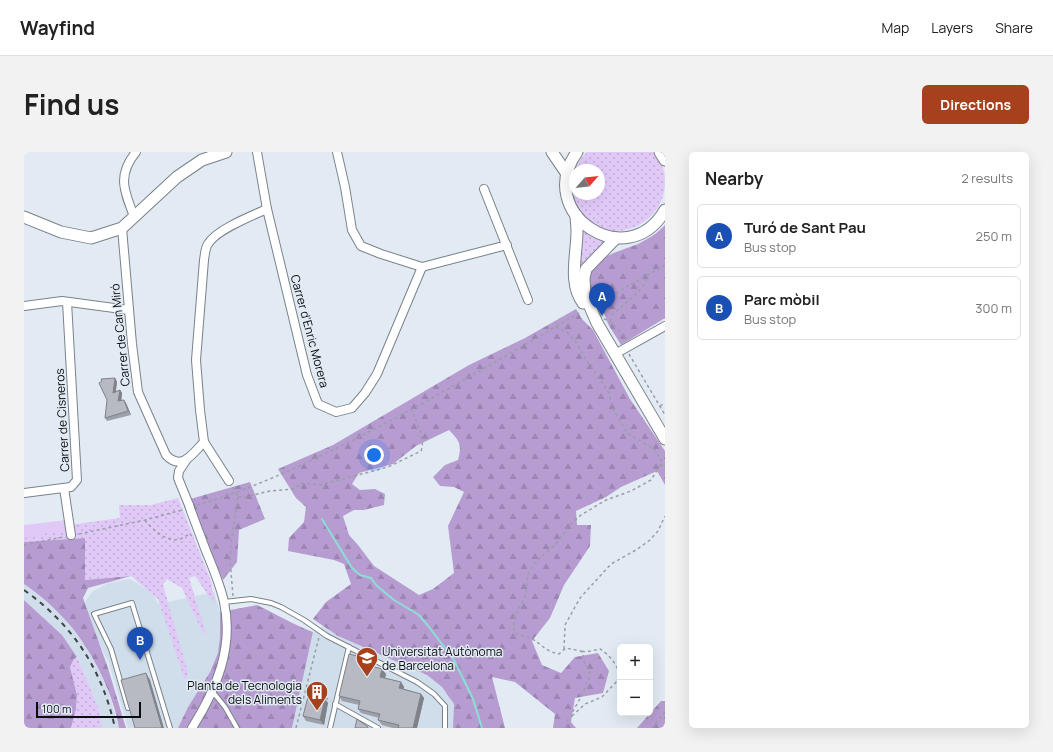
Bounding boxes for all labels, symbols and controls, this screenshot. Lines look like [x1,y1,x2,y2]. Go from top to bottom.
text: Wayfind [20,15,95,41]
text: Map [881,18,909,37]
text: Layers [931,18,973,37]
text: Share [995,18,1033,37]
text: Find us [24,85,119,123]
button: Directions [922,85,1029,124]
north arrow [569,164,605,200]
text: Nearby [705,167,763,190]
text: 2 results [961,169,1013,187]
text: Turó de Sant Pau [744,217,866,238]
text: A [715,227,723,245]
text: 250 m [976,227,1012,245]
text: Bus stop [744,238,796,256]
street label: Carrer d'Enric Morera [287,273,333,389]
street label: Carrer de Can Miró [106,283,134,387]
pin: A [589,283,615,316]
text: Parc mòbil [744,289,820,310]
text: B [715,299,723,317]
text: 300 m [975,299,1012,317]
text: Bus stop [744,310,796,328]
street label: Carrer de Cisneros [51,368,73,472]
your location [364,445,384,465]
pin: B [127,627,153,660]
place label: Universitat Autònoma de Barcelona [382,643,503,674]
map controls [617,644,653,716]
button: + [617,644,653,680]
school or university icon: Universitat Autònoma de Barcelona [354,645,380,678]
place label: Planta de Tecnologia dels Aliments [187,677,302,708]
building icon: Planta de Tecnologia dels Aliments [304,679,330,712]
button: − [617,680,653,716]
scale bar [36,700,141,719]
text: 100 m [42,701,71,716]

